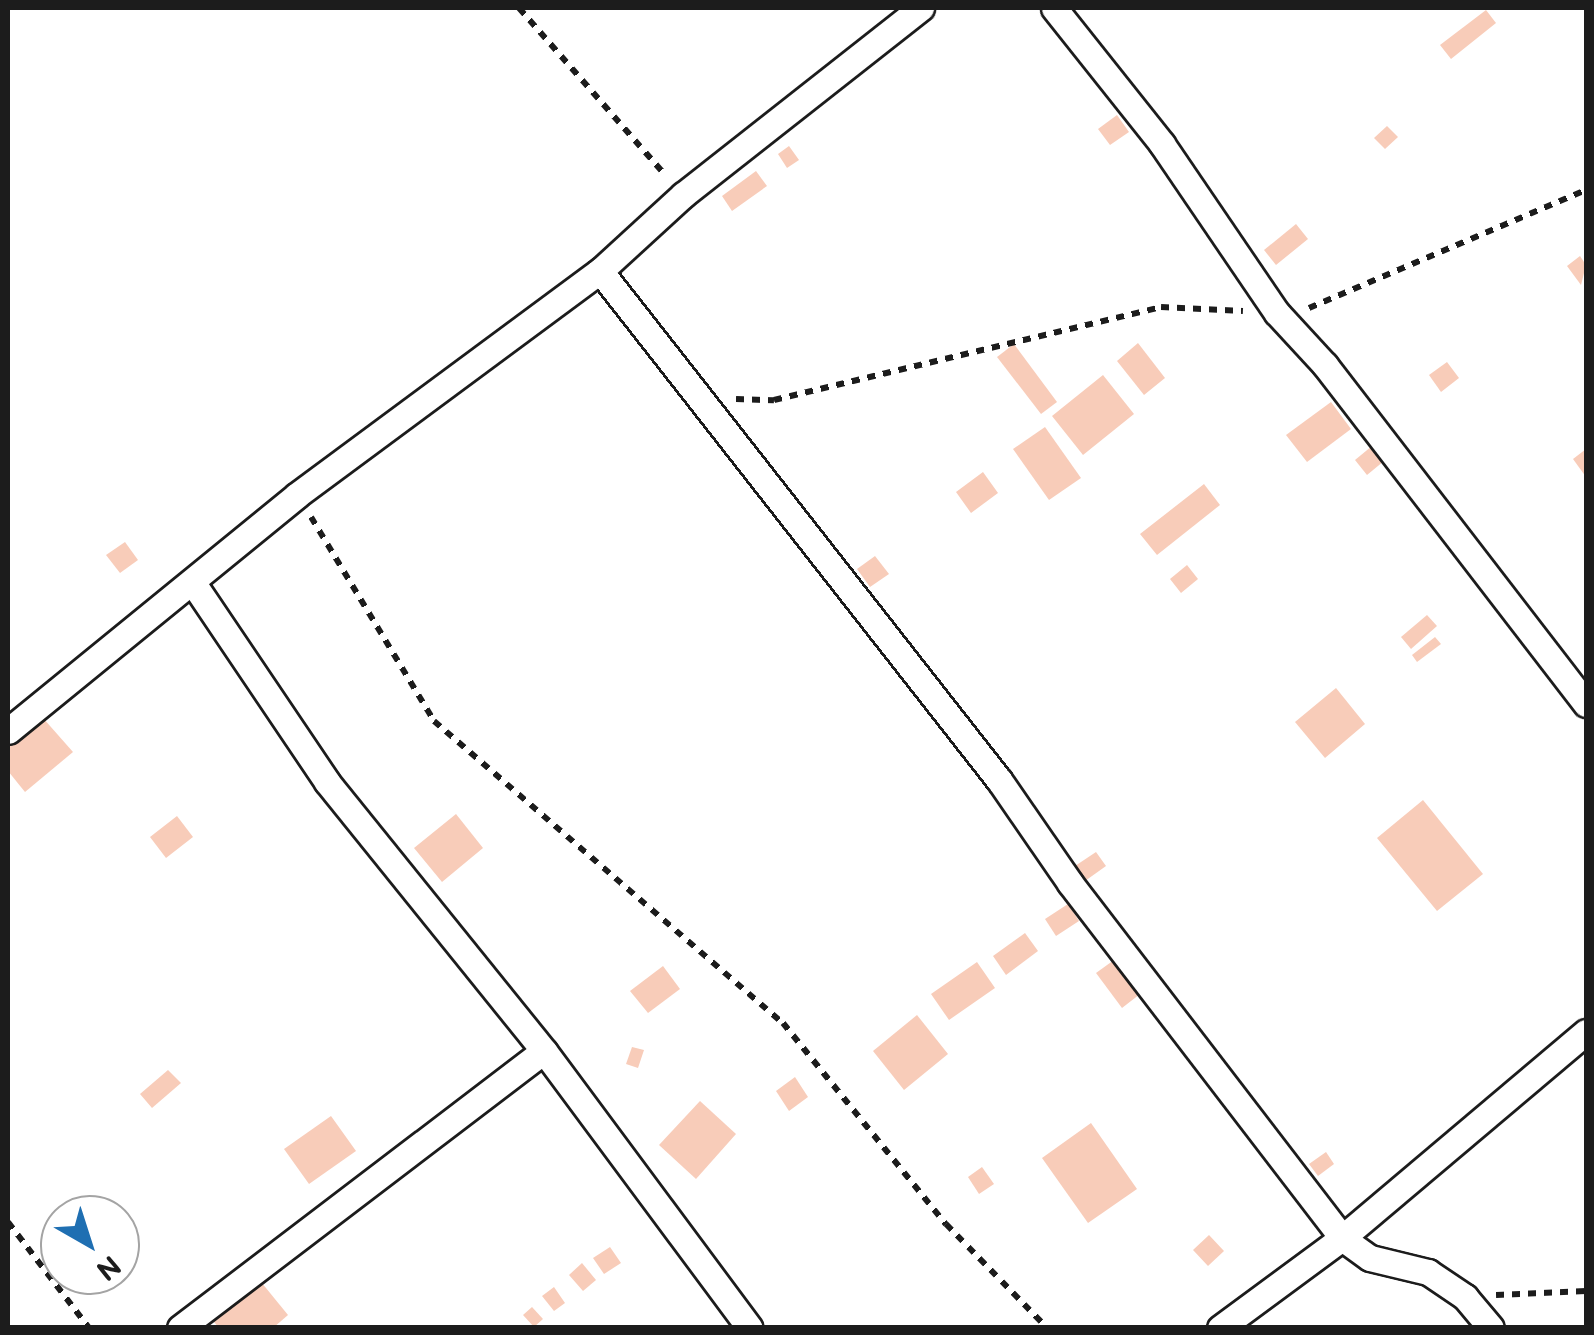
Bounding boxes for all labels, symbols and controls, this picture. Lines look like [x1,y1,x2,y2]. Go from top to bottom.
north arrow [40,1195,140,1295]
text: N [89,1248,126,1287]

